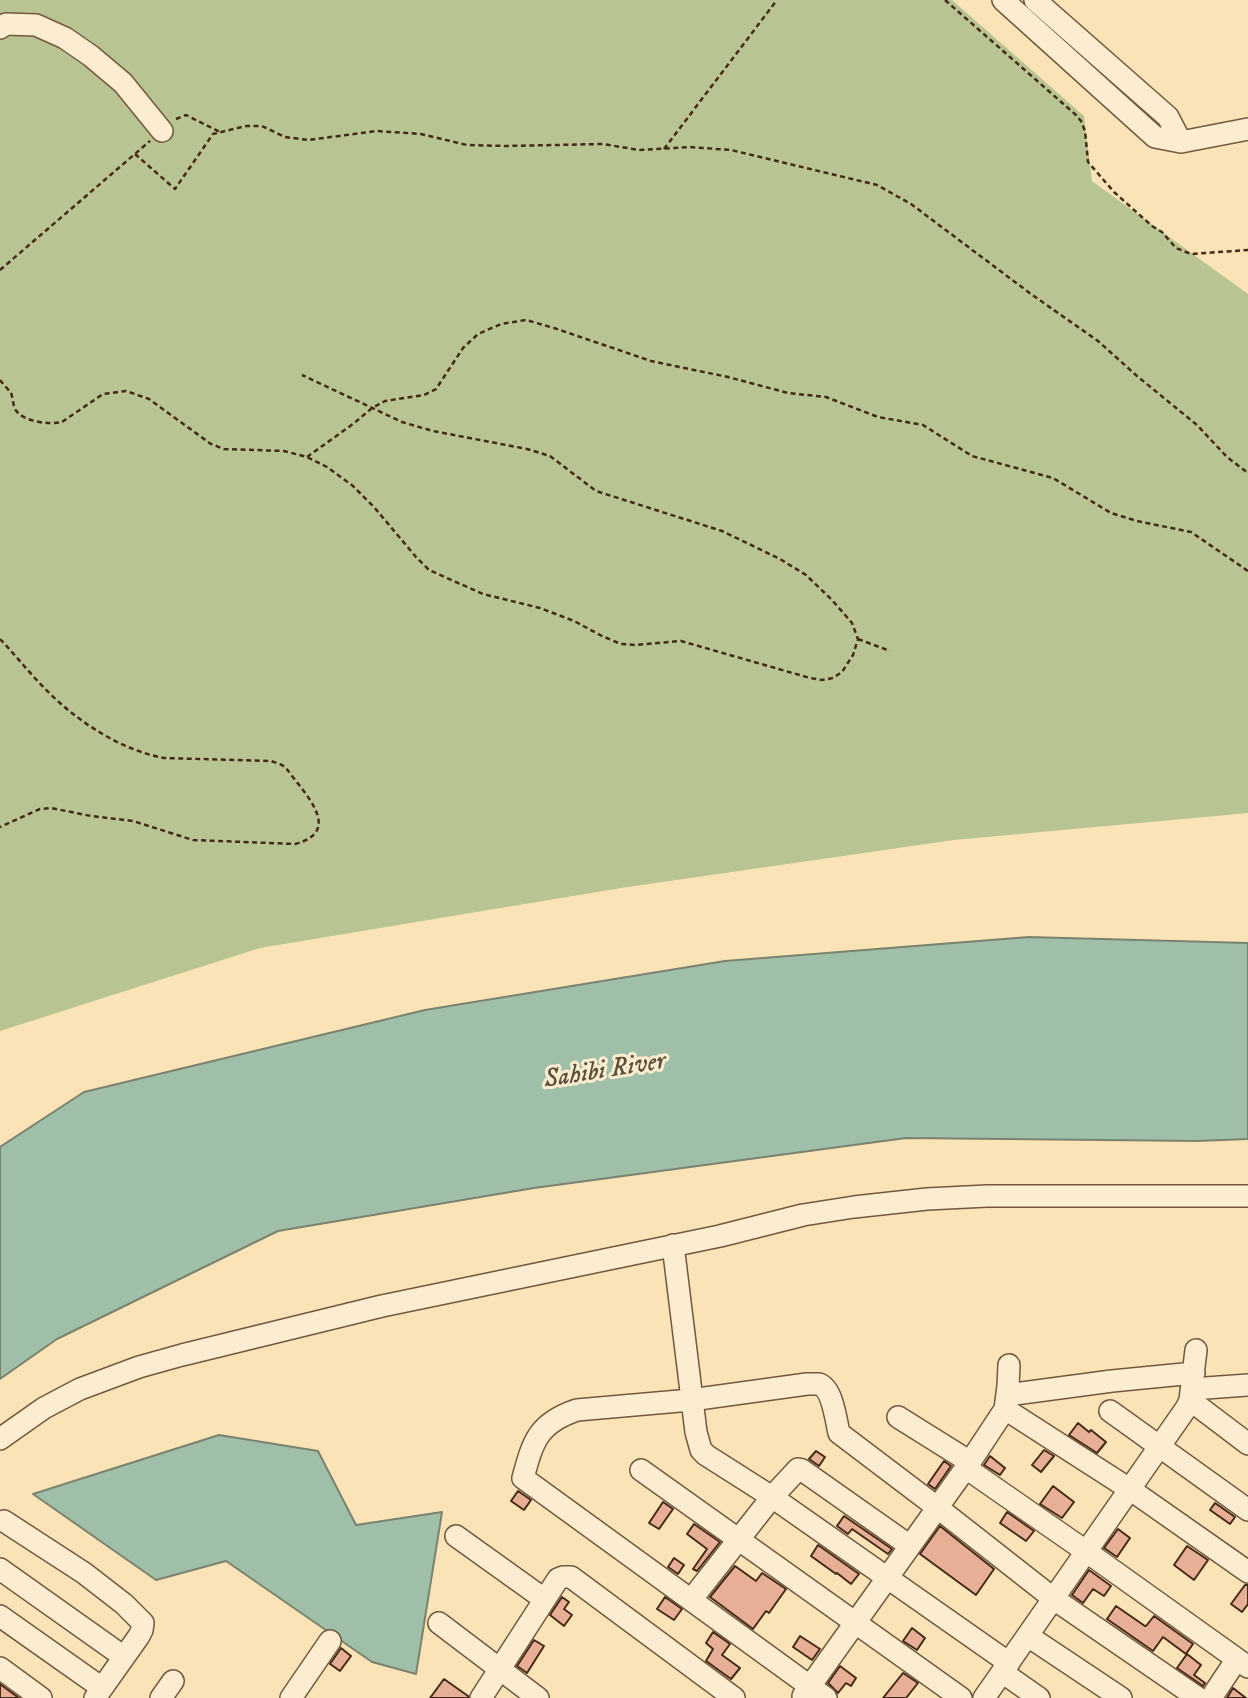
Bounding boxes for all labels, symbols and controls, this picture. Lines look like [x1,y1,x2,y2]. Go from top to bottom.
water label: Sahibi River [542,1047,668,1097]

